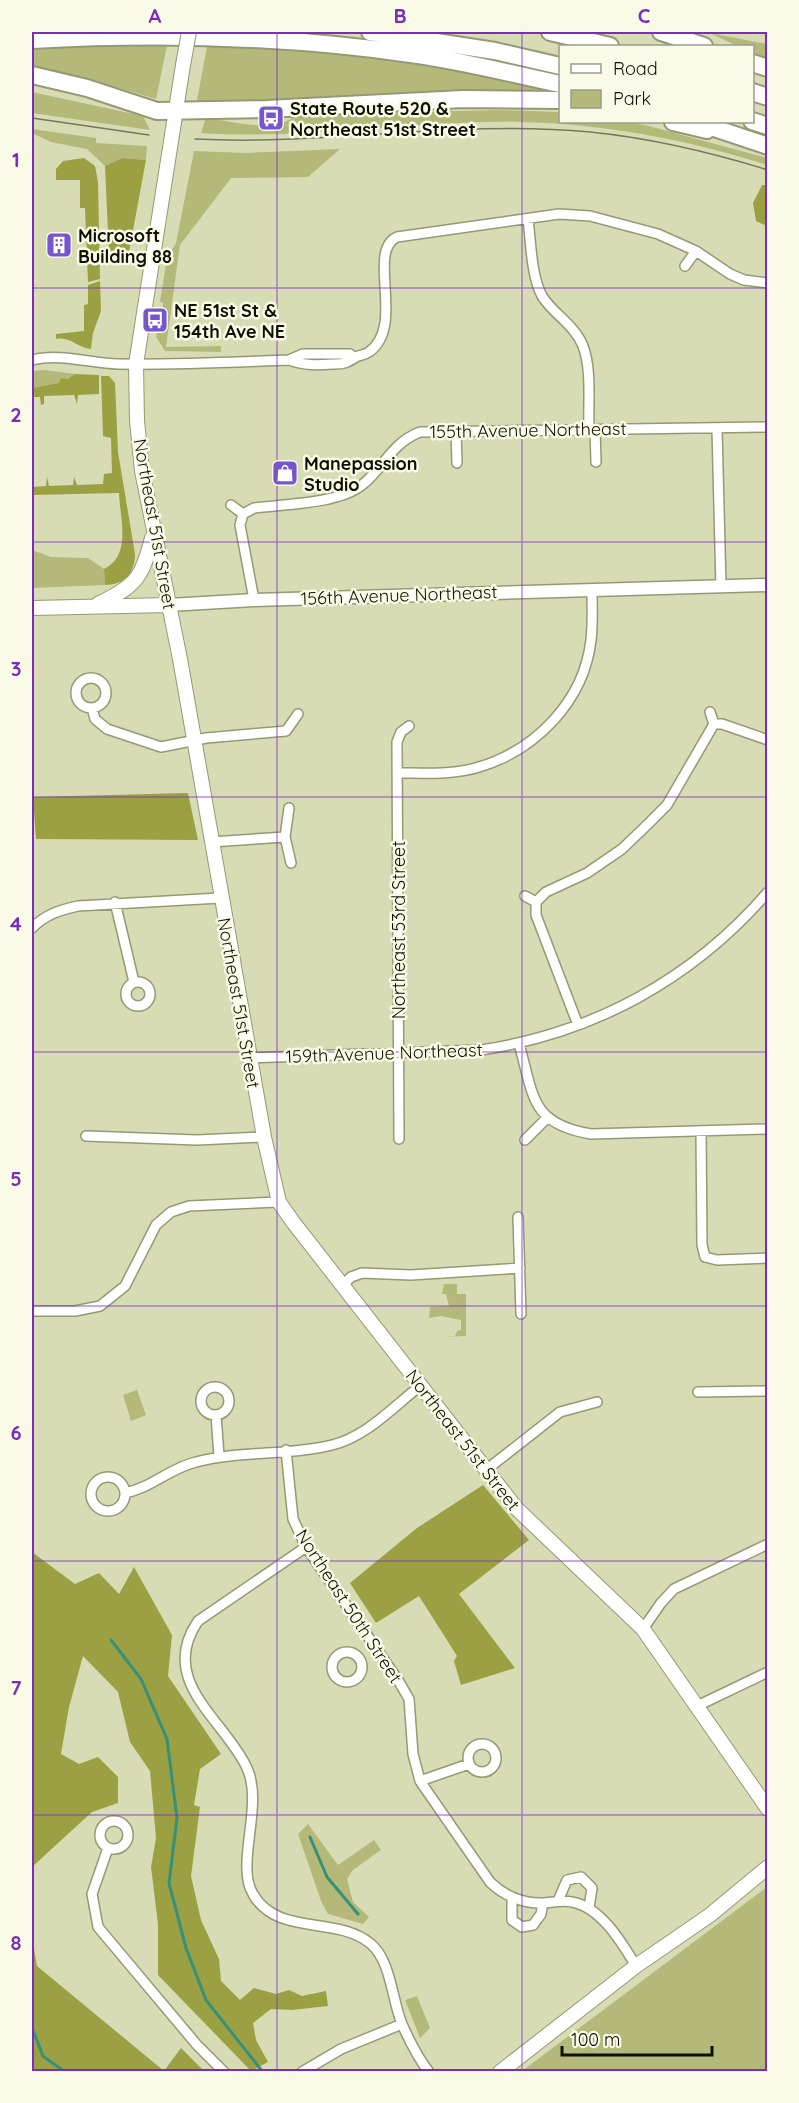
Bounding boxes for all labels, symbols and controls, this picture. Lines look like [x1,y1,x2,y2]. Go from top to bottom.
text: A [149,3,162,28]
text: B [393,3,407,28]
text: C [638,3,651,28]
legend [559,45,754,123]
text: Road [613,57,658,80]
text: Park [613,87,651,110]
place label: State Route 520 & Northeast 51st Street [290,97,476,141]
bus stop icon: State Route 520 & Northeast 51st Street [256,103,286,133]
text: 1 [12,147,20,172]
place label: Microsoft Building 88 [78,224,172,268]
building icon: Microsoft Building 88 [44,230,74,260]
place label: NE 51st St & 154th Ave NE [174,299,285,343]
bus stop icon: NE 51st St & 154th Ave NE [140,305,170,335]
text: 2 [10,402,22,427]
street label: 155th Avenue Northeast [429,417,627,443]
street label: Northeast 51st Street [129,437,181,611]
place label: Manepassion Studio [304,452,418,496]
shop icon: Manepassion Studio [270,458,300,488]
street label: 156th Avenue Northeast [300,580,498,610]
text: 3 [11,656,21,681]
street label: Northeast 53rd Street [387,841,410,1019]
text: 4 [10,911,22,936]
street label: Northeast 51st Street [213,916,265,1090]
street label: 159th Avenue Northeast [285,1038,483,1068]
text: 5 [10,1166,22,1191]
street label: Northeast 51st Street [401,1365,525,1515]
text: 6 [10,1420,22,1445]
street label: Northeast 50th Street [291,1525,407,1687]
text: 7 [11,1675,22,1700]
text: 8 [11,1930,22,1955]
scale bar [562,2019,712,2057]
text: 100 m [571,2028,620,2051]

